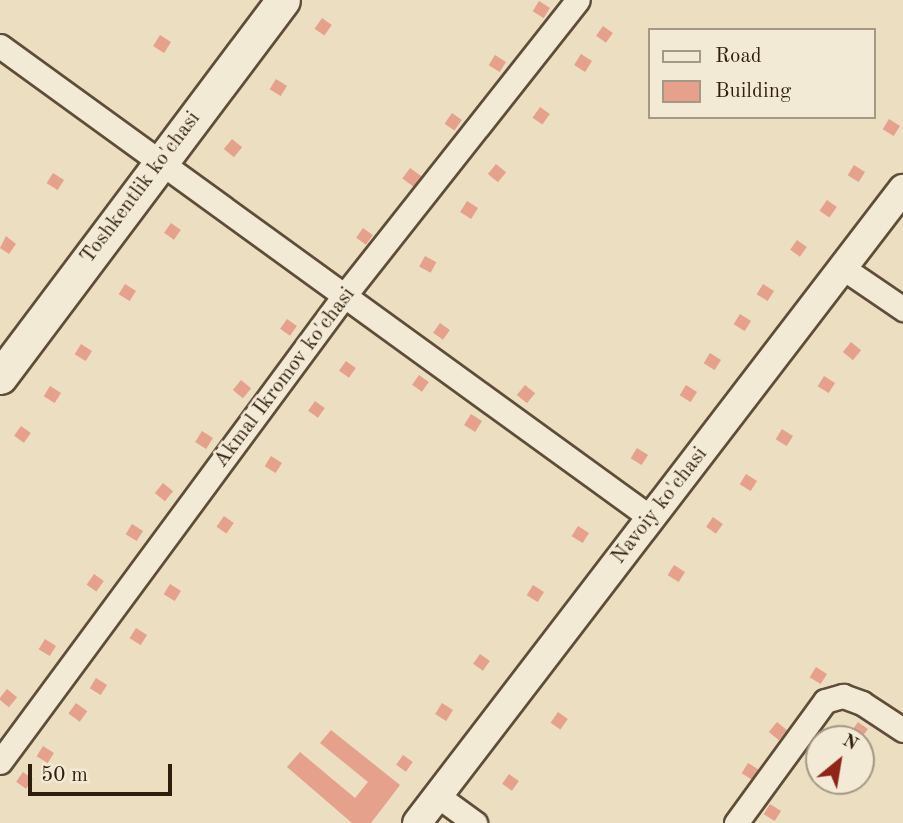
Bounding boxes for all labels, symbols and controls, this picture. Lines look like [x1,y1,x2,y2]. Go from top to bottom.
legend [648,28,875,119]
text: Road [715,46,762,67]
text: Building [715,81,791,102]
street label: Toshkentlik ko'chasi [76,107,206,269]
street label: Akmal Ikromov ko'chasi [209,283,361,473]
street label: Navoiy ko'chasi [607,443,713,569]
north arrow [805,725,875,795]
text: N [839,731,861,755]
scale bar [32,750,175,794]
text: 50 m [41,765,88,786]

